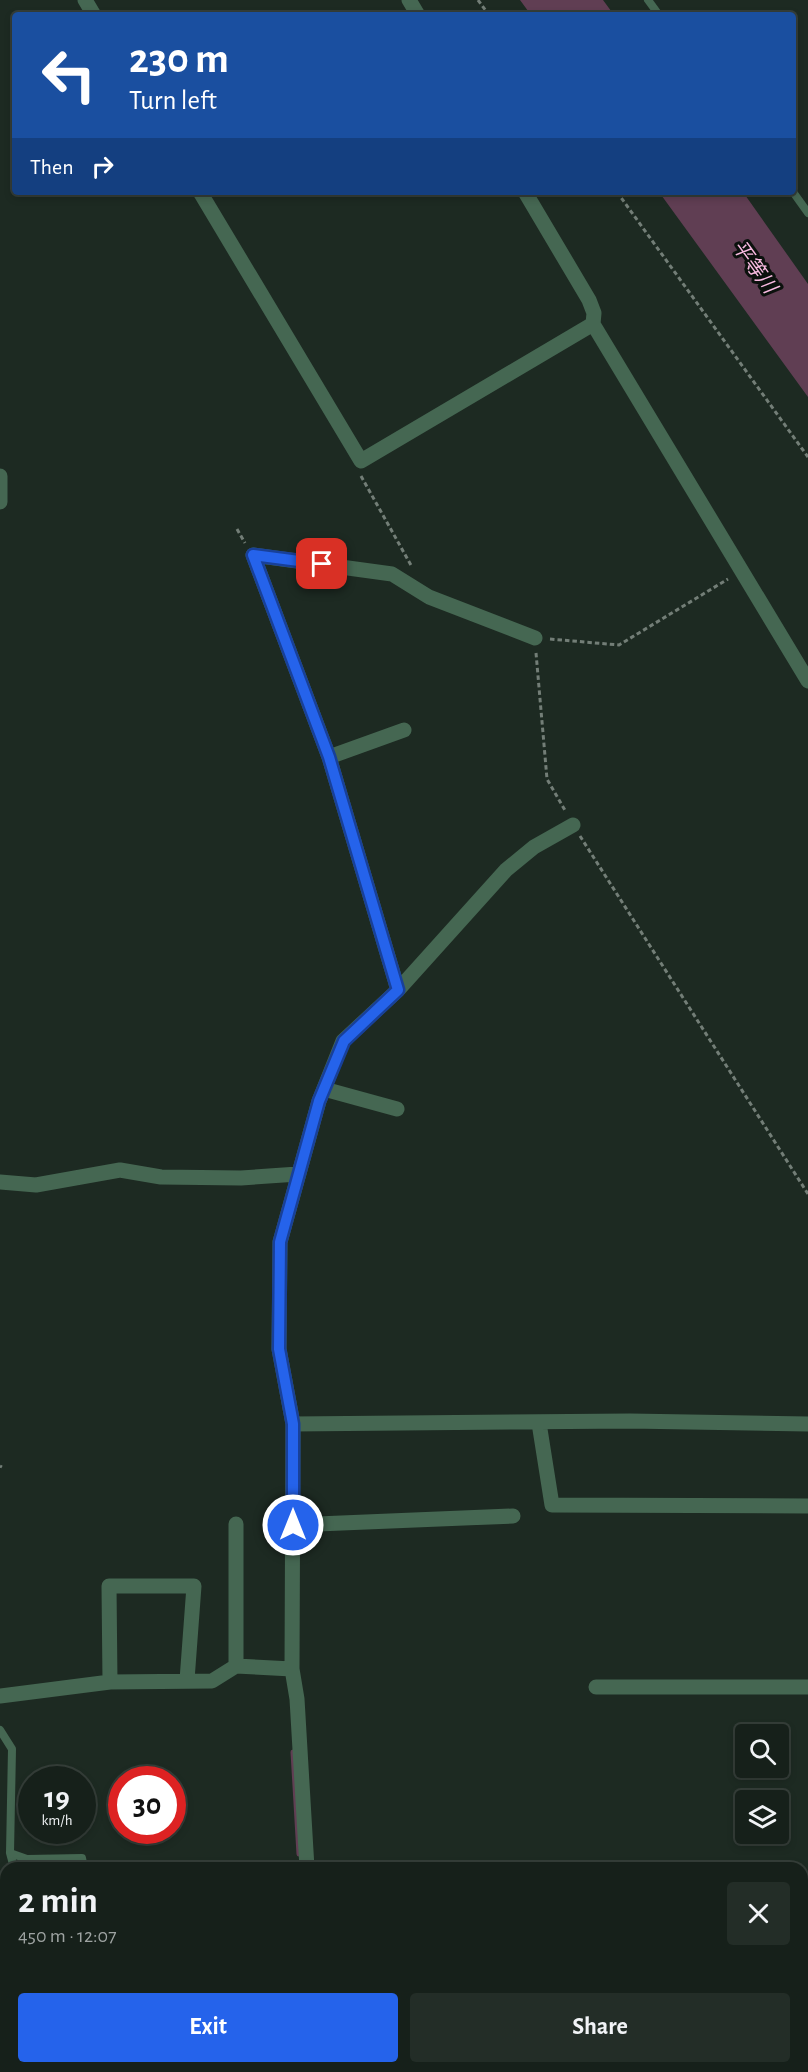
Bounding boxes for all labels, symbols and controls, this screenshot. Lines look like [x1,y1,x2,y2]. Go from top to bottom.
icon: left [30,36,108,114]
text: 230 m [129,38,229,80]
text: Turn left [129,87,217,114]
icon: right [86,150,119,183]
text: Then [30,156,74,178]
water label: 平等川 [728,236,782,299]
pin [296,538,347,589]
icon: arrive [305,547,338,580]
position arrow [261,1493,325,1557]
map controls [735,1724,789,1844]
button: search [735,1724,789,1778]
speed limit sign: 30 [108,1766,186,1844]
text: 19 [44,1783,70,1813]
button: layers [735,1790,789,1844]
text: km/h [42,1813,72,1828]
button: close [727,1882,790,1945]
text: 2 min [18,1883,98,1919]
text: 450 m · 12:07 [18,1926,116,1946]
button: Exit [18,1993,398,2062]
button: Share [410,1993,790,2062]

